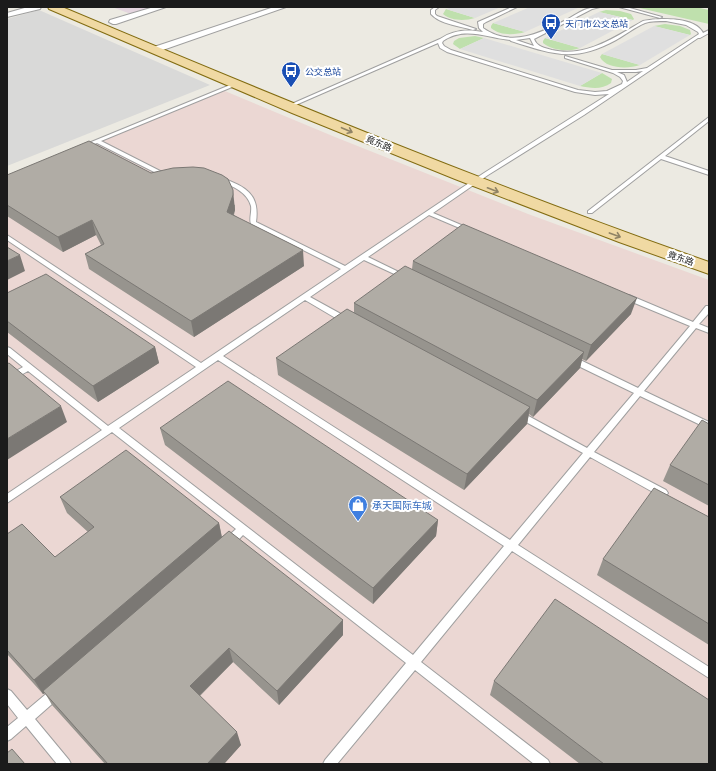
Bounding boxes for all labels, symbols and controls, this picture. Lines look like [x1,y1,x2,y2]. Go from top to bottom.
bus stop icon: 天门市公交总站 [540,12,562,40]
place label: 天门市公交总站 [565,18,628,29]
bus stop icon: 公交总站 [280,60,302,88]
place label: 公交总站 [305,66,341,77]
one-way arrow [341,126,353,134]
street label: 竟东路 [364,133,394,153]
one-way arrow [487,186,499,194]
one-way arrow [609,232,621,240]
street label: 竟东路 [666,248,696,268]
shop icon: 承天国际车城 [347,494,369,522]
place label: 承天国际车城 [372,499,432,512]

